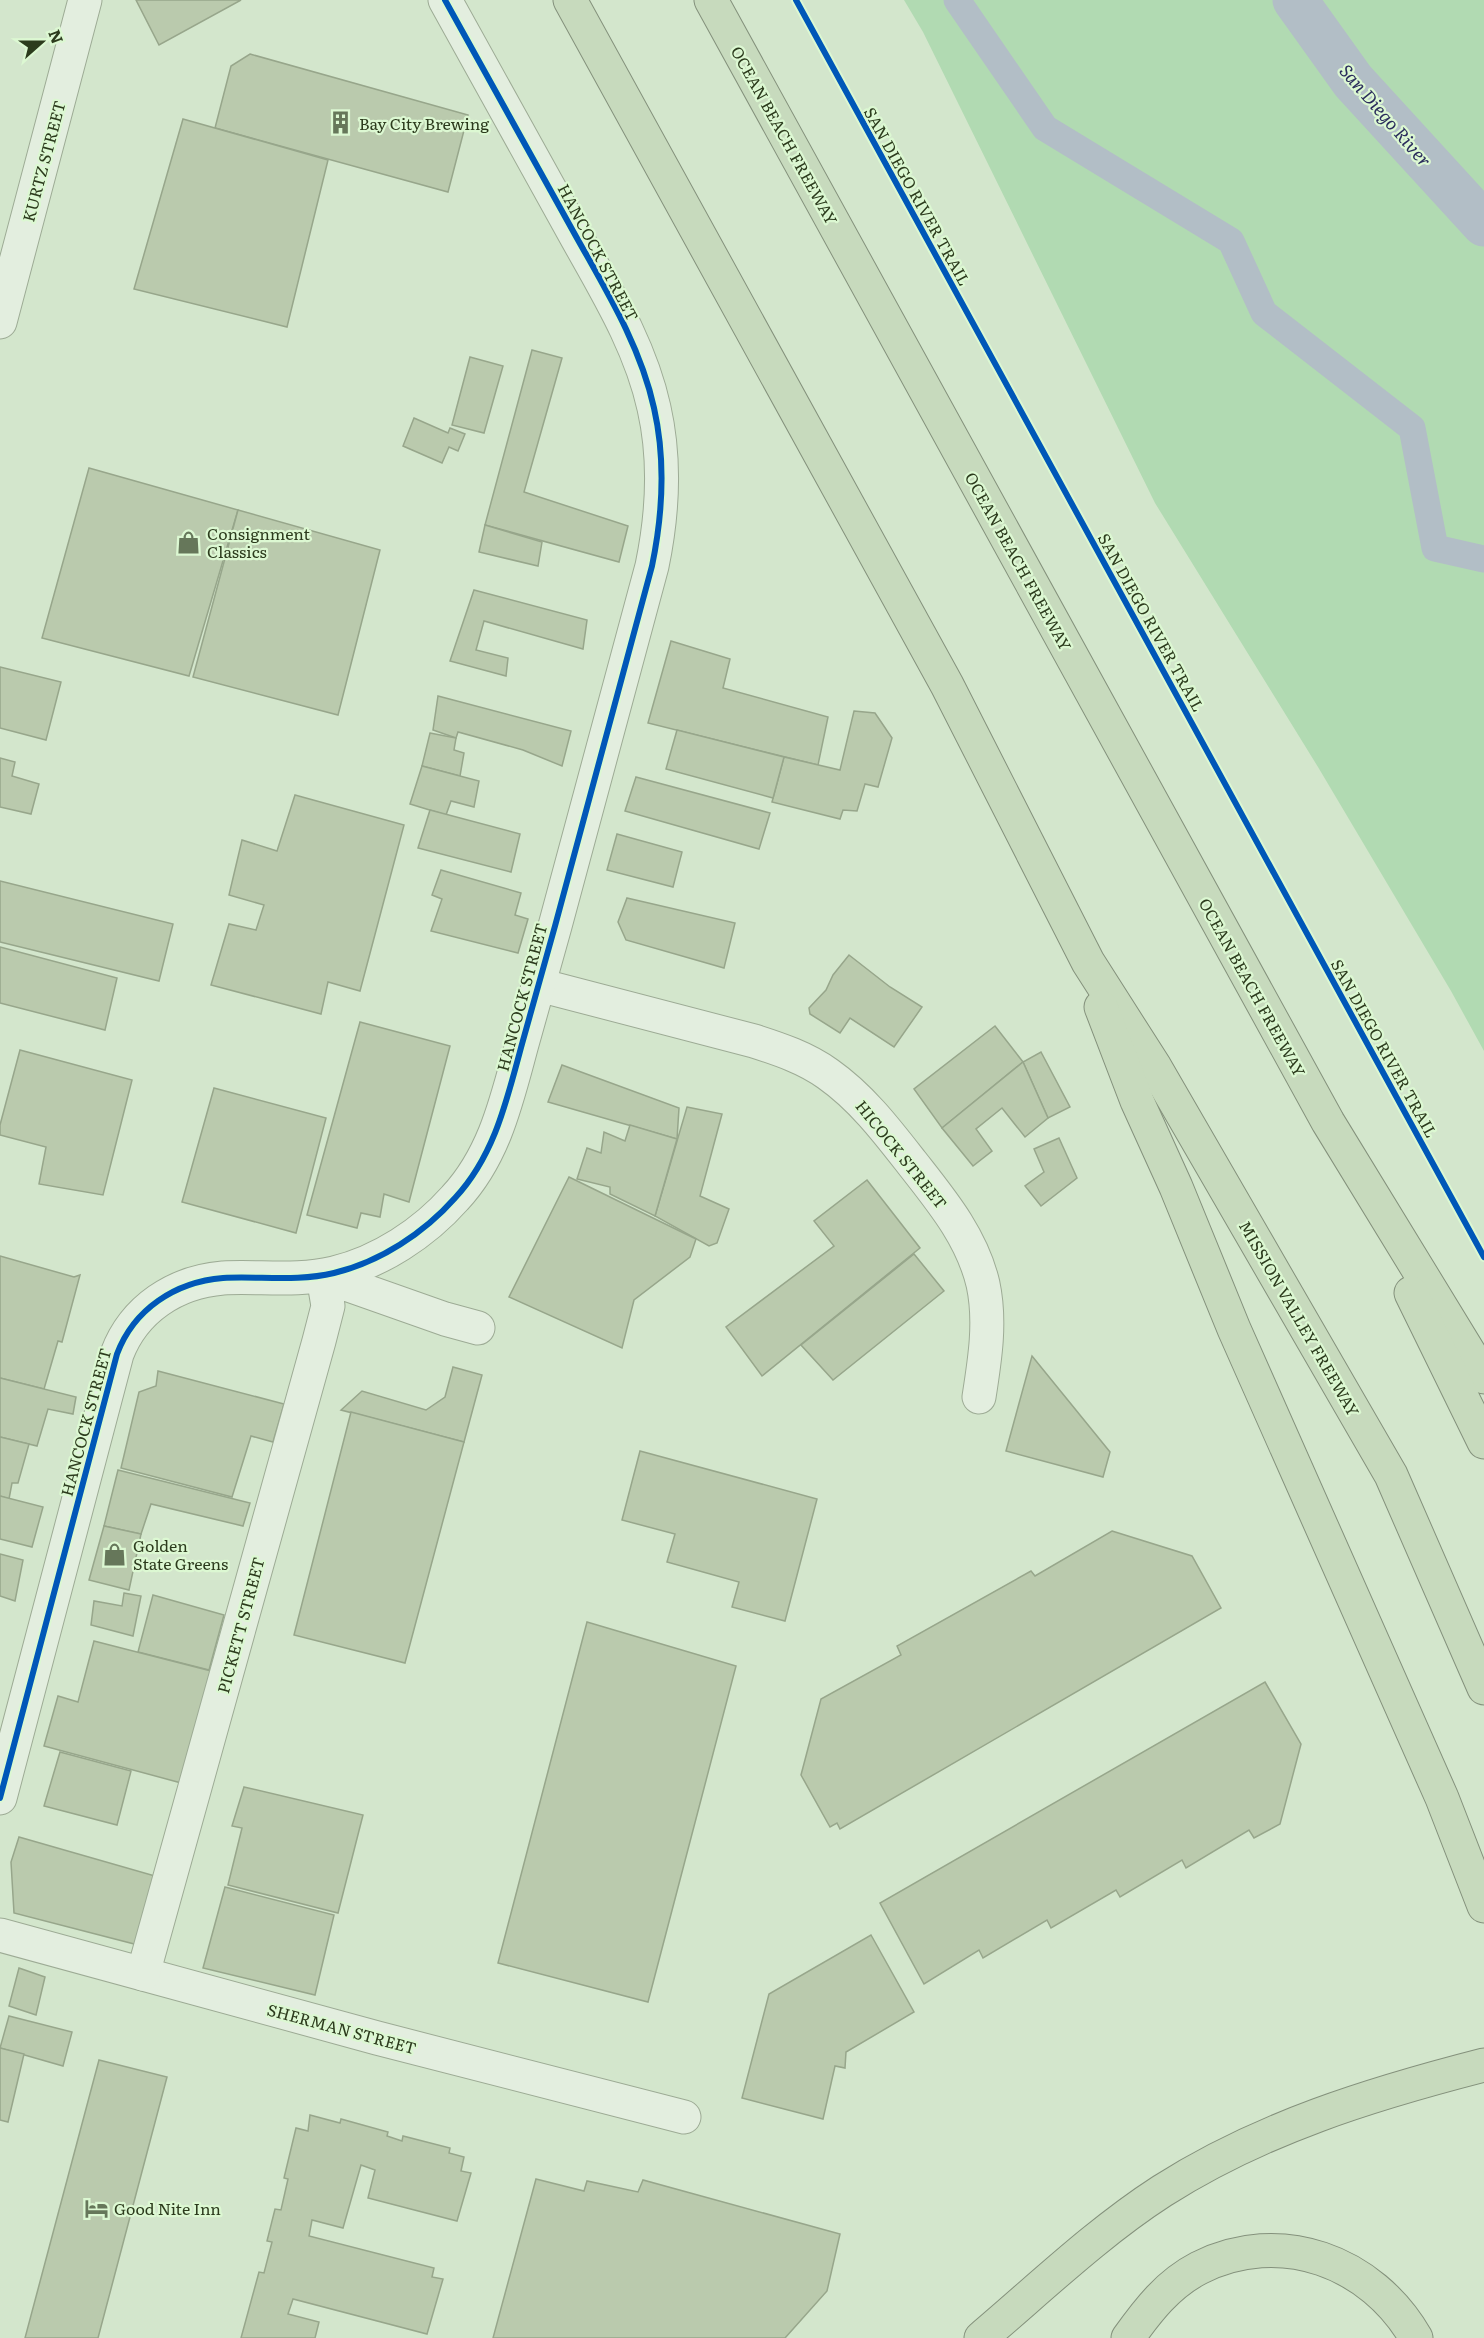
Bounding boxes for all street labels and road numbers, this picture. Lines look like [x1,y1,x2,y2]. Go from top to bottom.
street label: OCEAN BEACH FREEWAY [726,41,844,229]
street label: KURTZ STREET [15,98,71,224]
street label: SAN DIEGO RIVER TRAIL [859,102,977,290]
street label: HANCOCK STREET [553,179,645,325]
street label: OCEAN BEACH FREEWAY [960,467,1078,655]
street label: SAN DIEGO RIVER TRAIL [1093,528,1211,716]
street label: OCEAN BEACH FREEWAY [1194,893,1312,1081]
street label: HANCOCK STREET [490,920,552,1074]
street label: SAN DIEGO RIVER TRAIL [1326,954,1444,1142]
street label: HICOCK STREET [851,1094,954,1214]
street label: MISSION VALLEY FREEWAY [1234,1216,1366,1421]
street label: HANCOCK STREET [54,1345,116,1499]
street label: PICKETT STREET [210,1554,270,1696]
street label: SHERMAN STREET [265,1997,419,2060]

